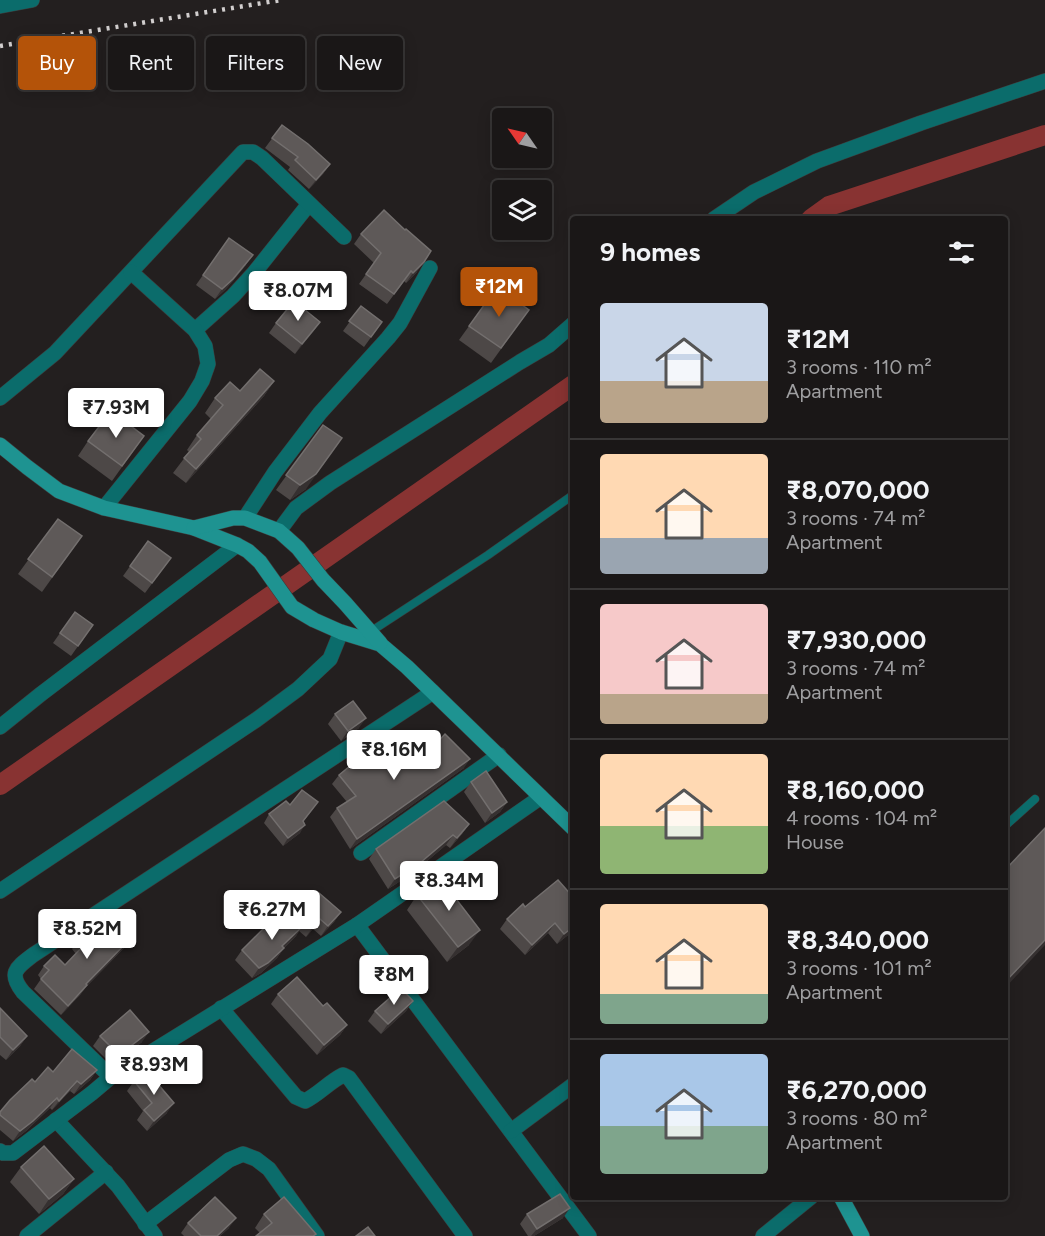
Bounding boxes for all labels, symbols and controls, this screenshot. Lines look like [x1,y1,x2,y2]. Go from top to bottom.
chip: Buy [18,36,96,90]
chip: Rent [108,36,194,90]
chip: Filters [206,36,305,90]
chip: New [317,36,403,90]
north arrow [492,108,552,168]
map controls [492,108,552,240]
button: layers [492,180,552,240]
text: 9 homes [600,236,700,268]
icon: filters [945,236,978,269]
pin: ₹12M [463,267,535,318]
pin: ₹8.07M [249,271,347,322]
text: ₹12M [474,274,524,298]
text: ₹8.07M [263,278,333,302]
text: ₹12M [786,323,850,355]
icon: home [648,327,720,399]
text: 3 rooms · 110 m² [786,355,932,379]
text: Apartment [786,379,883,403]
pin: ₹7.93M [67,388,165,439]
text: ₹7.93M [82,395,150,419]
text: ₹8,070,000 [786,474,930,506]
icon: home [648,478,720,550]
text: 3 rooms · 74 m² [786,506,925,530]
text: Apartment [786,530,883,554]
text: ₹7,930,000 [786,624,926,656]
icon: home [648,628,720,700]
text: 3 rooms · 74 m² [786,656,925,680]
text: Apartment [786,680,883,704]
pin: ₹8.16M [345,730,443,781]
text: ₹8.16M [361,737,427,761]
text: ₹8,160,000 [786,774,924,806]
icon: home [648,778,720,850]
text: 4 rooms · 104 m² [786,806,937,830]
text: House [786,830,844,854]
pin: ₹8.34M [400,861,498,912]
text: ₹8.34M [414,868,484,892]
pin: ₹6.27M [223,890,321,941]
text: ₹6.27M [238,897,306,921]
pin: ₹8.52M [38,909,136,960]
text: ₹8.52M [52,916,122,940]
text: ₹8,340,000 [786,924,929,956]
icon: home [648,928,720,1000]
pin: ₹8M [365,955,423,1006]
text: 3 rooms · 101 m² [786,956,932,980]
text: ₹8M [373,962,415,986]
text: Apartment [786,980,883,1004]
pin: ₹8.93M [105,1045,203,1096]
text: ₹8.93M [119,1052,189,1076]
text: ₹6,270,000 [786,1074,927,1106]
icon: home [648,1078,720,1150]
text: 3 rooms · 80 m² [786,1106,927,1130]
text: Apartment [786,1130,883,1154]

